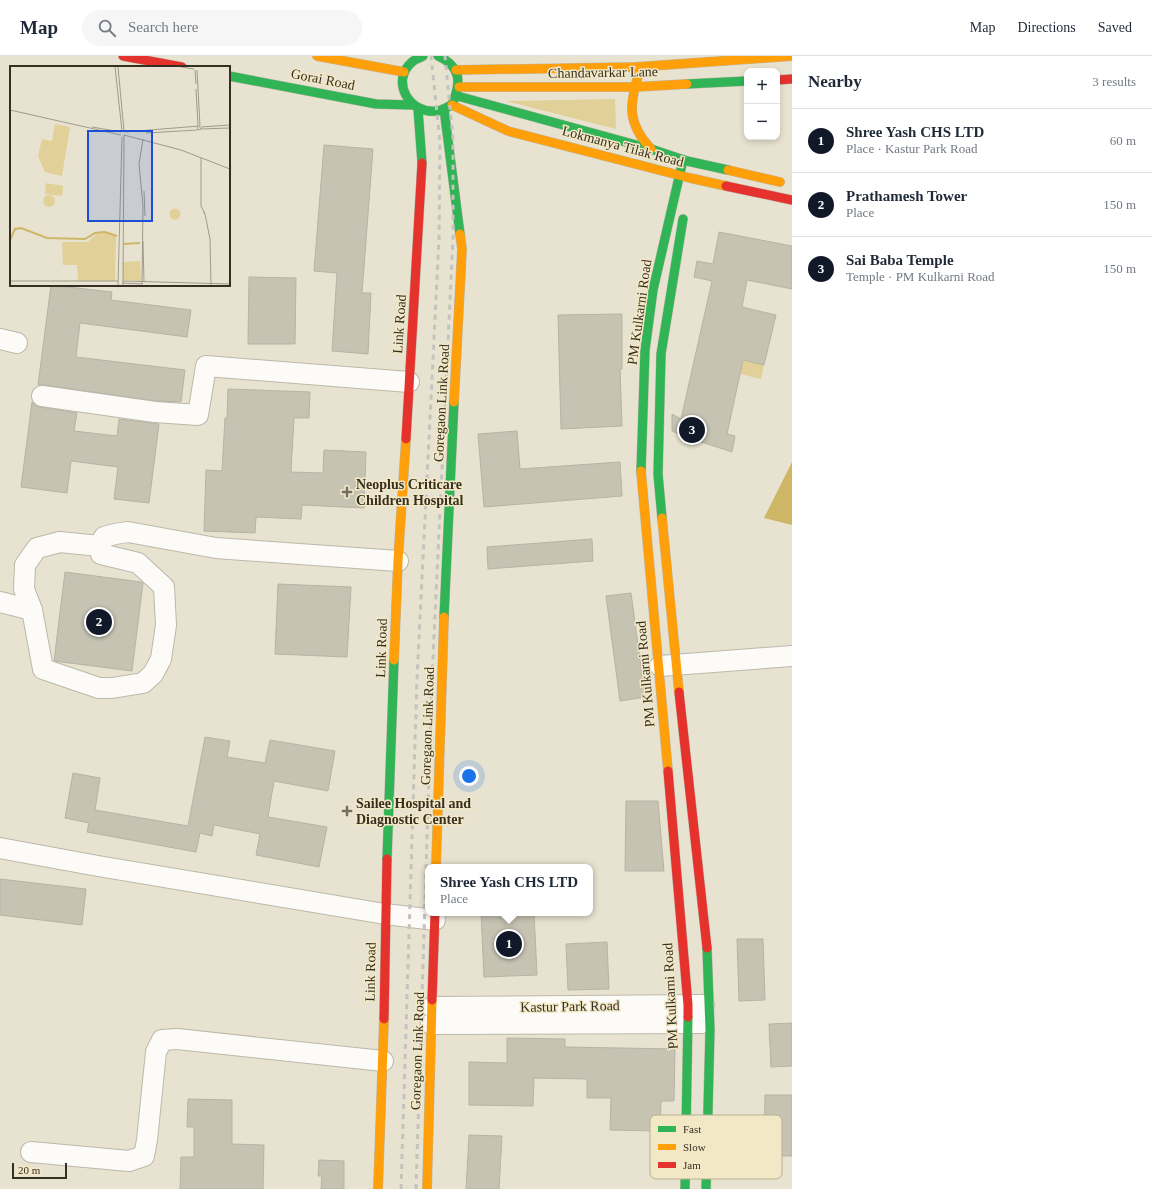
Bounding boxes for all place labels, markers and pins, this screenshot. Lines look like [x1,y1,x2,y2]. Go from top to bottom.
pin: 3 [679,415,705,445]
place label: Neoplus Criticare Children Hospital [356,477,464,508]
marker: Neoplus Criticare Children Hospital [341,486,353,498]
pin: 2 [86,607,112,637]
place label: Sailee Hospital and Diagnostic Center [356,796,471,827]
marker: Sailee Hospital and Diagnostic Center [341,805,353,817]
pin: 1 [496,929,522,959]

